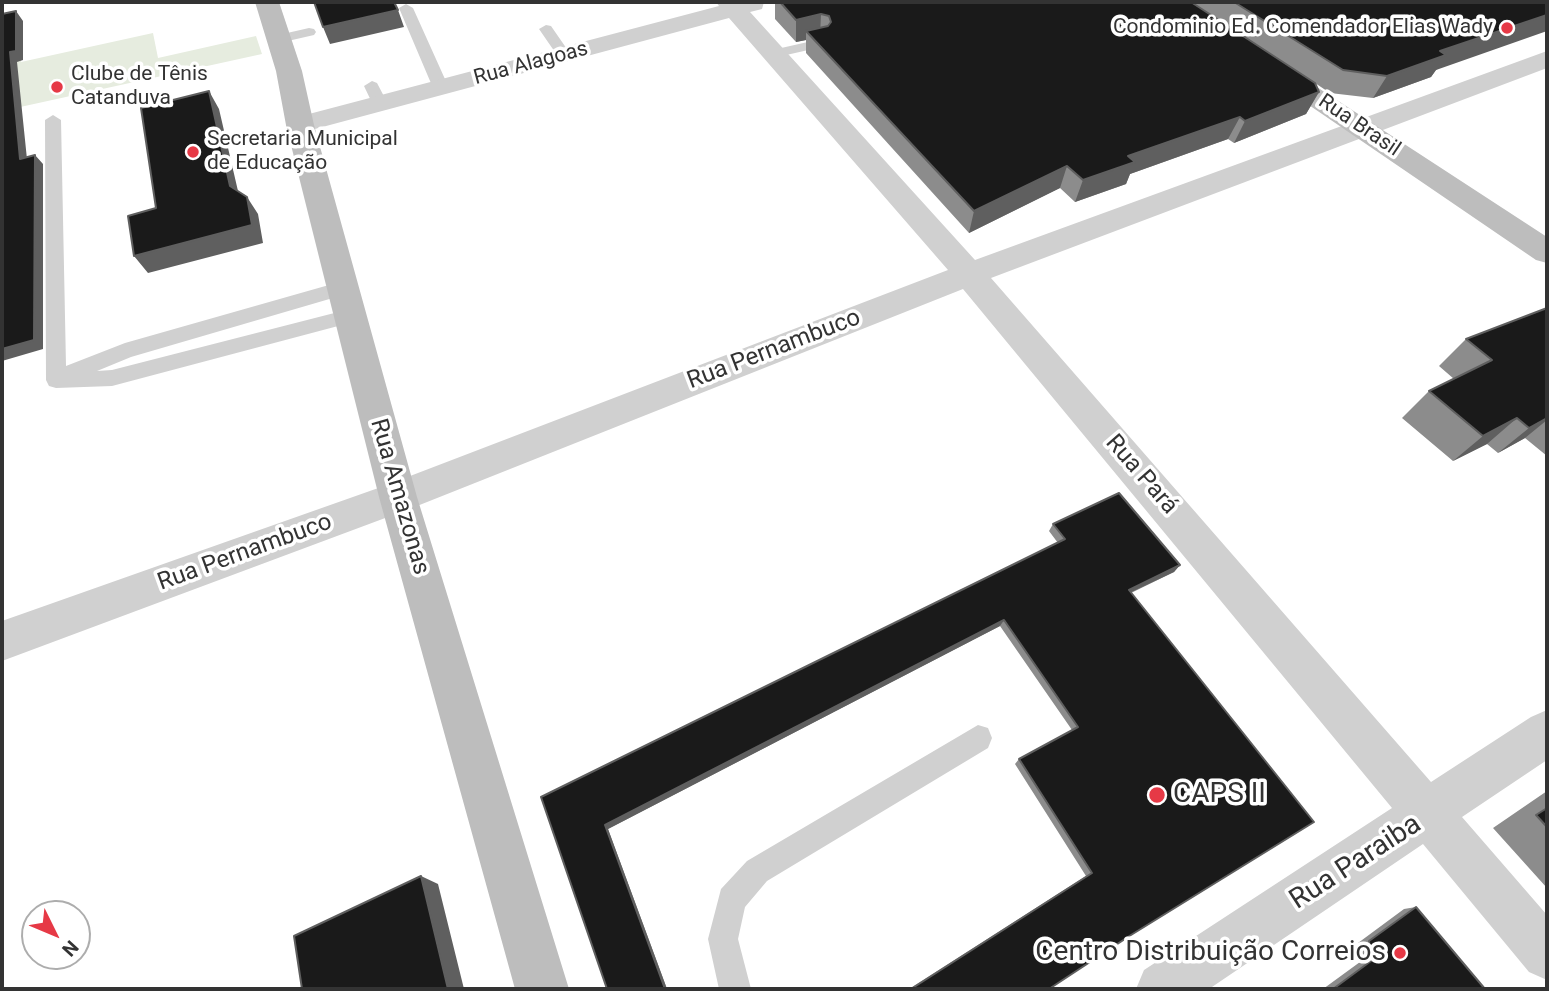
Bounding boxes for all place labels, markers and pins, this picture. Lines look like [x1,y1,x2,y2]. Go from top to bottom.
place label: Condominio Ed. Comendador Elias Wady [1113,15,1493,41]
marker: Condominio Ed. Comendador Elias Wady [1499,20,1515,36]
place label: Clube de Tênis Catanduva [71,62,208,112]
marker: Clube de Tênis Catanduva [49,79,65,95]
place label: Secretaria Municipal de Educação [207,127,398,177]
marker: Secretaria Municipal de Educação [185,144,201,160]
place label: CAPS II [1173,778,1266,812]
marker: CAPS II [1147,785,1167,805]
place label: Centro Distribuição Correios [1035,936,1386,970]
marker: Centro Distribuição Correios [1392,945,1408,961]

